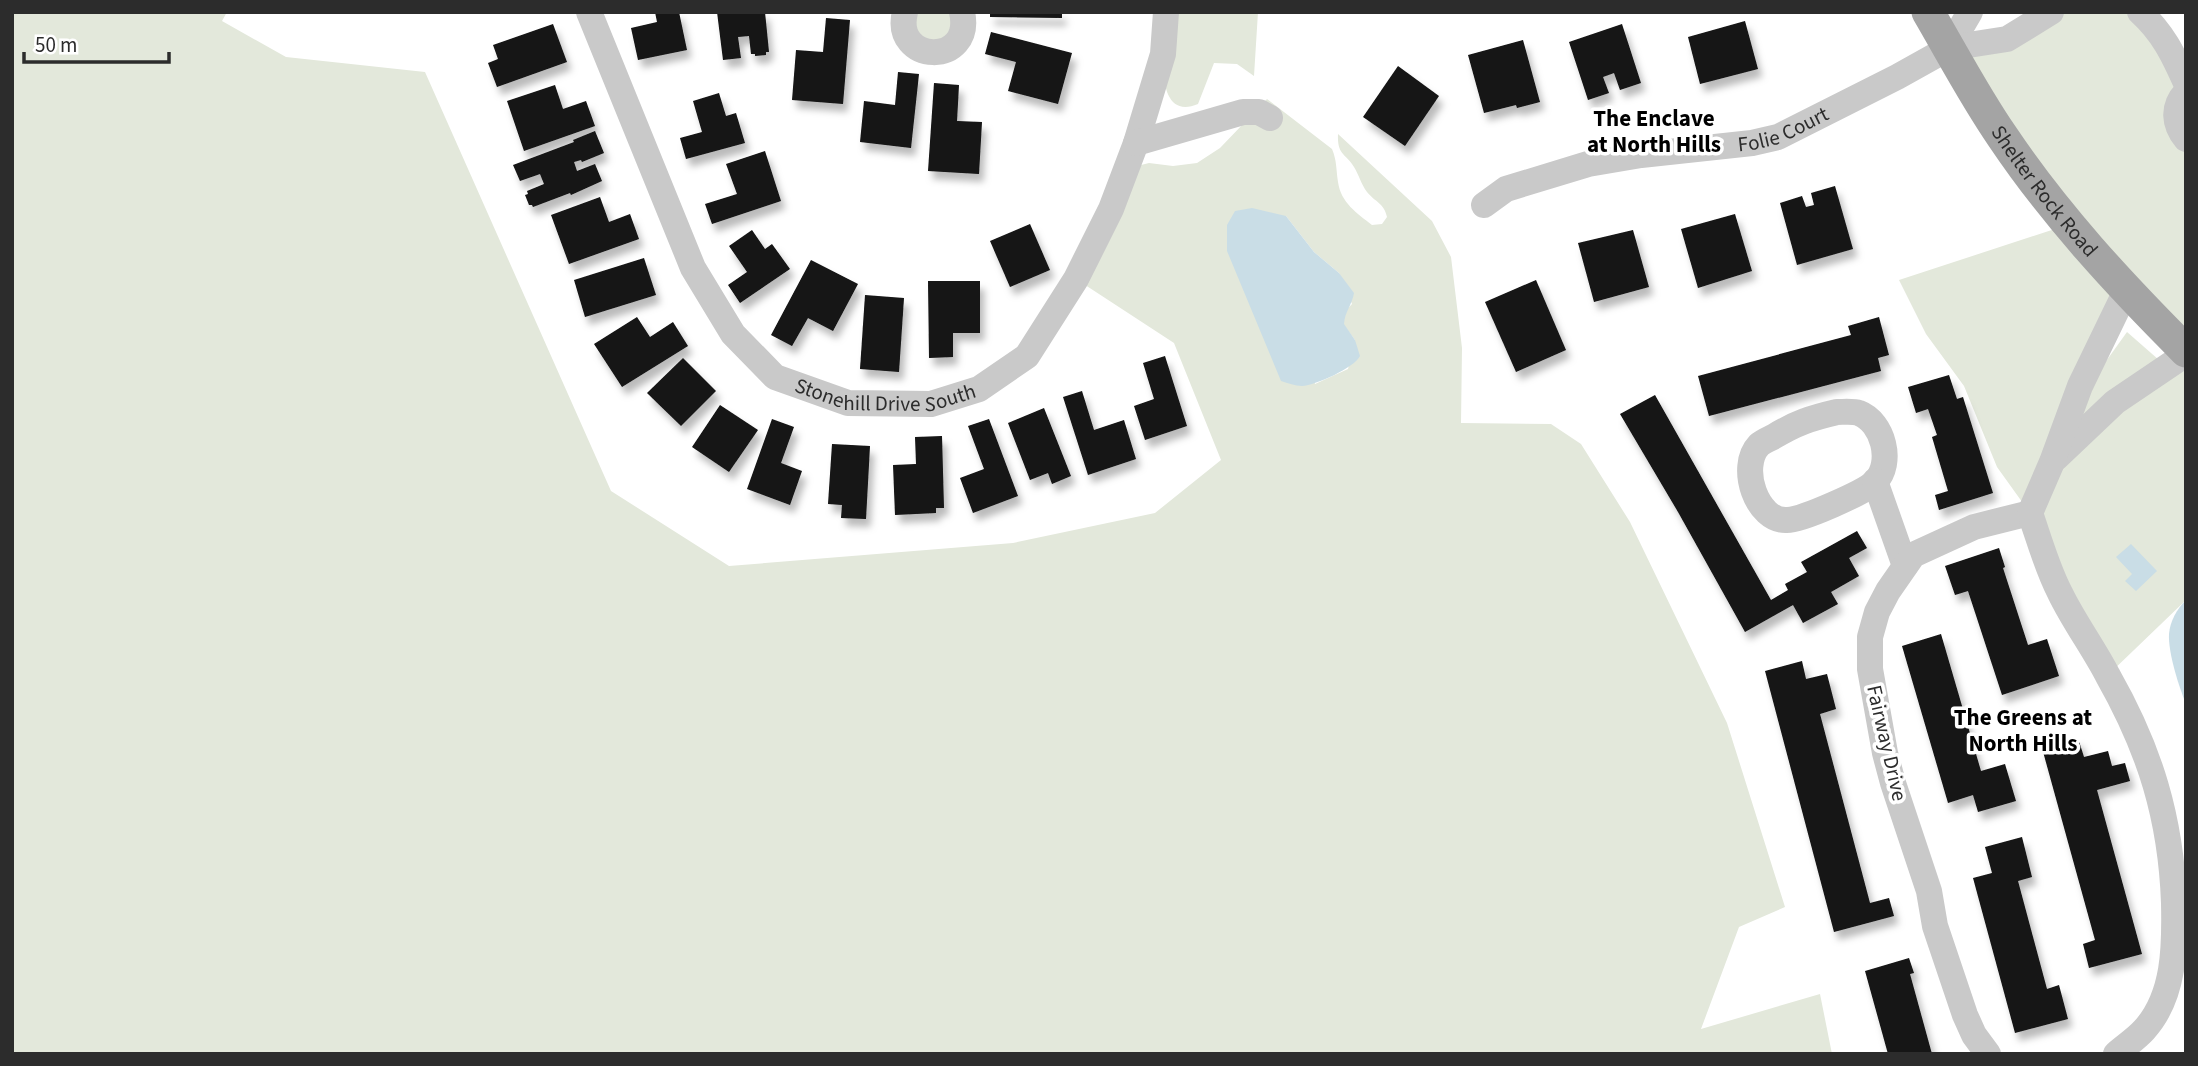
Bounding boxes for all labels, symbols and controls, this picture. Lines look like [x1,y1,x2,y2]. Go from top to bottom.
scale bar [24,21,170,65]
text: 50 m [35,30,77,60]
street label: Folie Court [1736,99,1834,159]
district label: The Enclave at North Hills [1587,102,1721,161]
street label: Shelter Rock Road [1984,119,2105,264]
street label: Stonehill Drive South [791,370,980,419]
street label: Fairway Drive [1859,682,1915,804]
district label: The Greens at North Hills [1954,701,2092,760]

